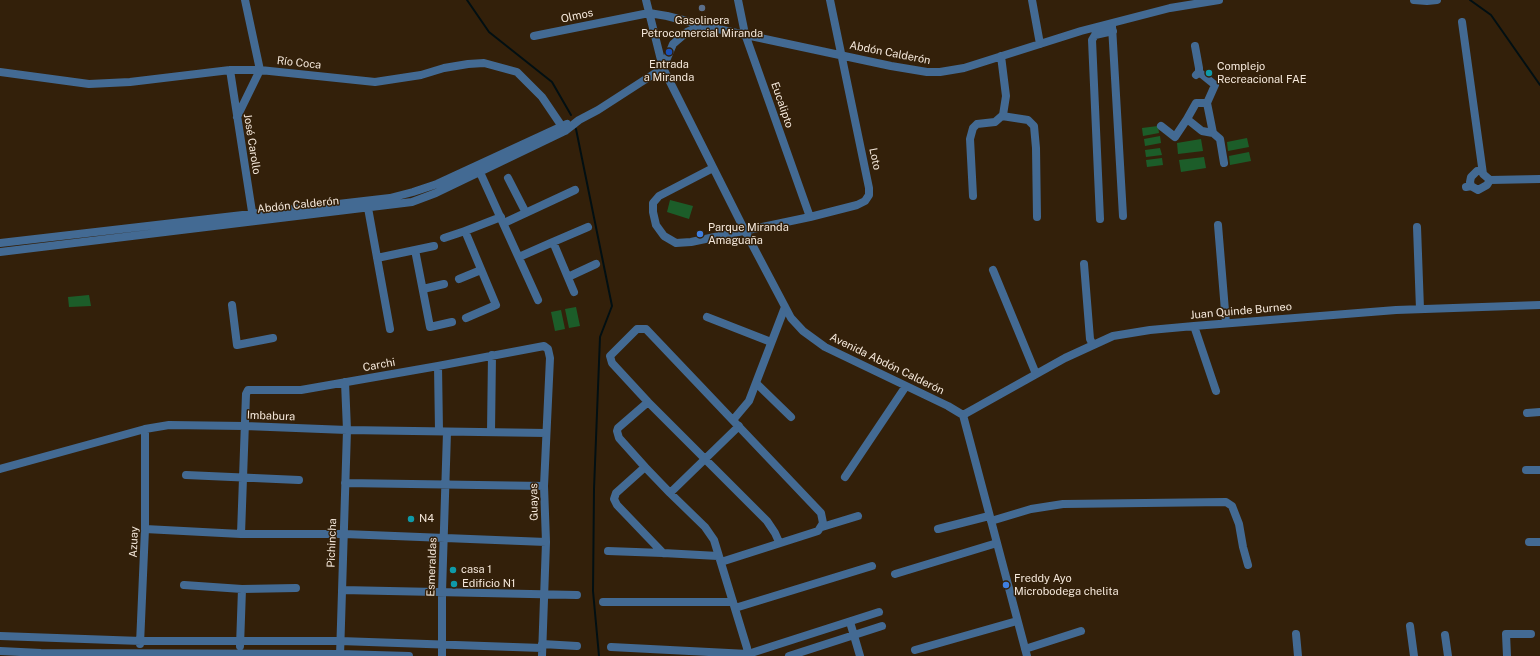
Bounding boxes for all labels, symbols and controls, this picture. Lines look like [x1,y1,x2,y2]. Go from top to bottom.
marker: Gasolinera Petrocomercial Miranda [697,3,707,13]
street label: Olmos [560,6,594,26]
place label: Gasolinera Petrocomercial Miranda [641,14,763,40]
street label: Abdón Calderón [848,39,932,67]
marker: Entrada a Miranda [664,47,674,57]
street label: Río Coca [276,54,322,72]
place label: Entrada a Miranda [644,58,694,84]
place label: Complejo Recreacional FAE [1217,60,1307,86]
marker: Complejo Recreacional FAE [1204,68,1214,78]
street label: Eucalipto [768,80,796,130]
street label: José Carollo [241,113,263,175]
street label: Loto [866,147,884,171]
street label: Abdón Calderón [256,194,340,216]
place label: Parque Miranda Amaguaña [708,221,789,247]
marker: Parque Miranda Amaguaña [695,229,705,239]
street label: Juan Quinde Burneo [1190,300,1292,322]
street label: Avenida Abdón Calderón [828,331,946,397]
street label: Carchi [362,356,396,374]
street label: Imbabura [247,409,295,423]
street label: Guayas [527,483,541,521]
place label: N4 [419,512,434,526]
marker: N4 [406,514,416,524]
street label: Pichincha [325,518,339,568]
street label: Azuay [127,526,141,558]
street label: Esmeraldas [424,537,440,597]
place label: casa 1 [461,563,492,577]
marker: casa 1 [448,565,458,575]
place label: Freddy Ayo Microbodega chelita [1014,572,1119,598]
place label: Edificio N1 [462,577,515,591]
marker: Edificio N1 [449,579,459,589]
marker: Freddy Ayo Microbodega chelita [1001,580,1011,590]

